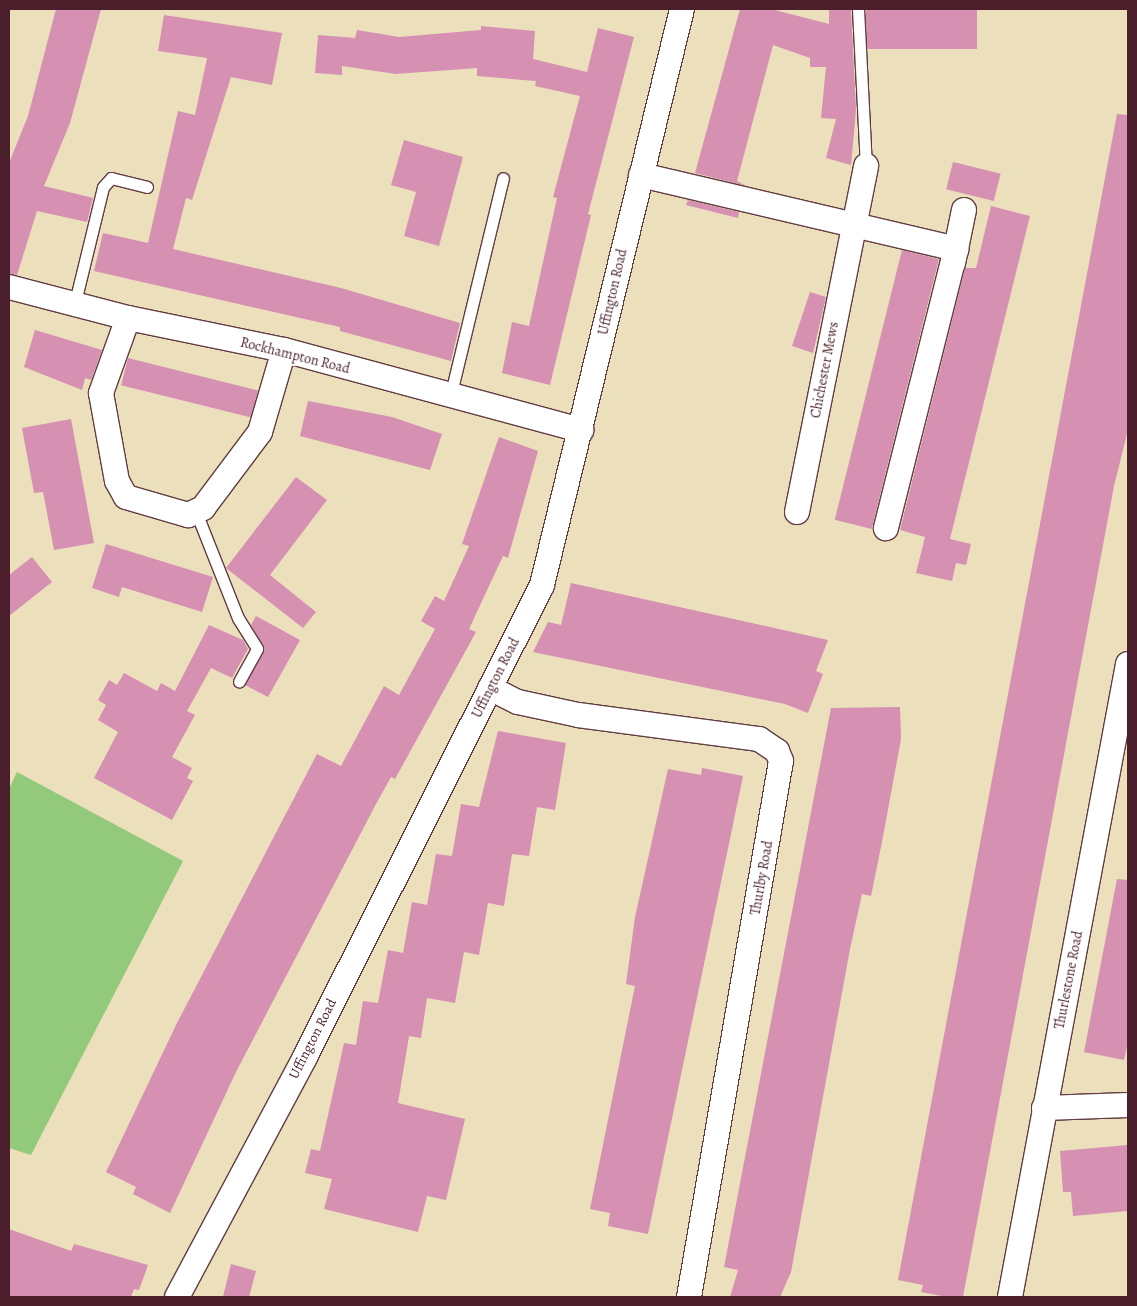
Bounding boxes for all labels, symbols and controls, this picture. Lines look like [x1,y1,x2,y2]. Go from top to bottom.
street label: Uffington Road [595,247,631,337]
street label: Chichester Mews [807,320,843,420]
street label: Rockhampton Road [239,334,351,378]
street label: Uffington Road [469,635,523,721]
street label: Thurlby Road [747,839,777,917]
street label: Thurlestone Road [1051,930,1087,1030]
street label: Uffington Road [286,996,340,1082]

